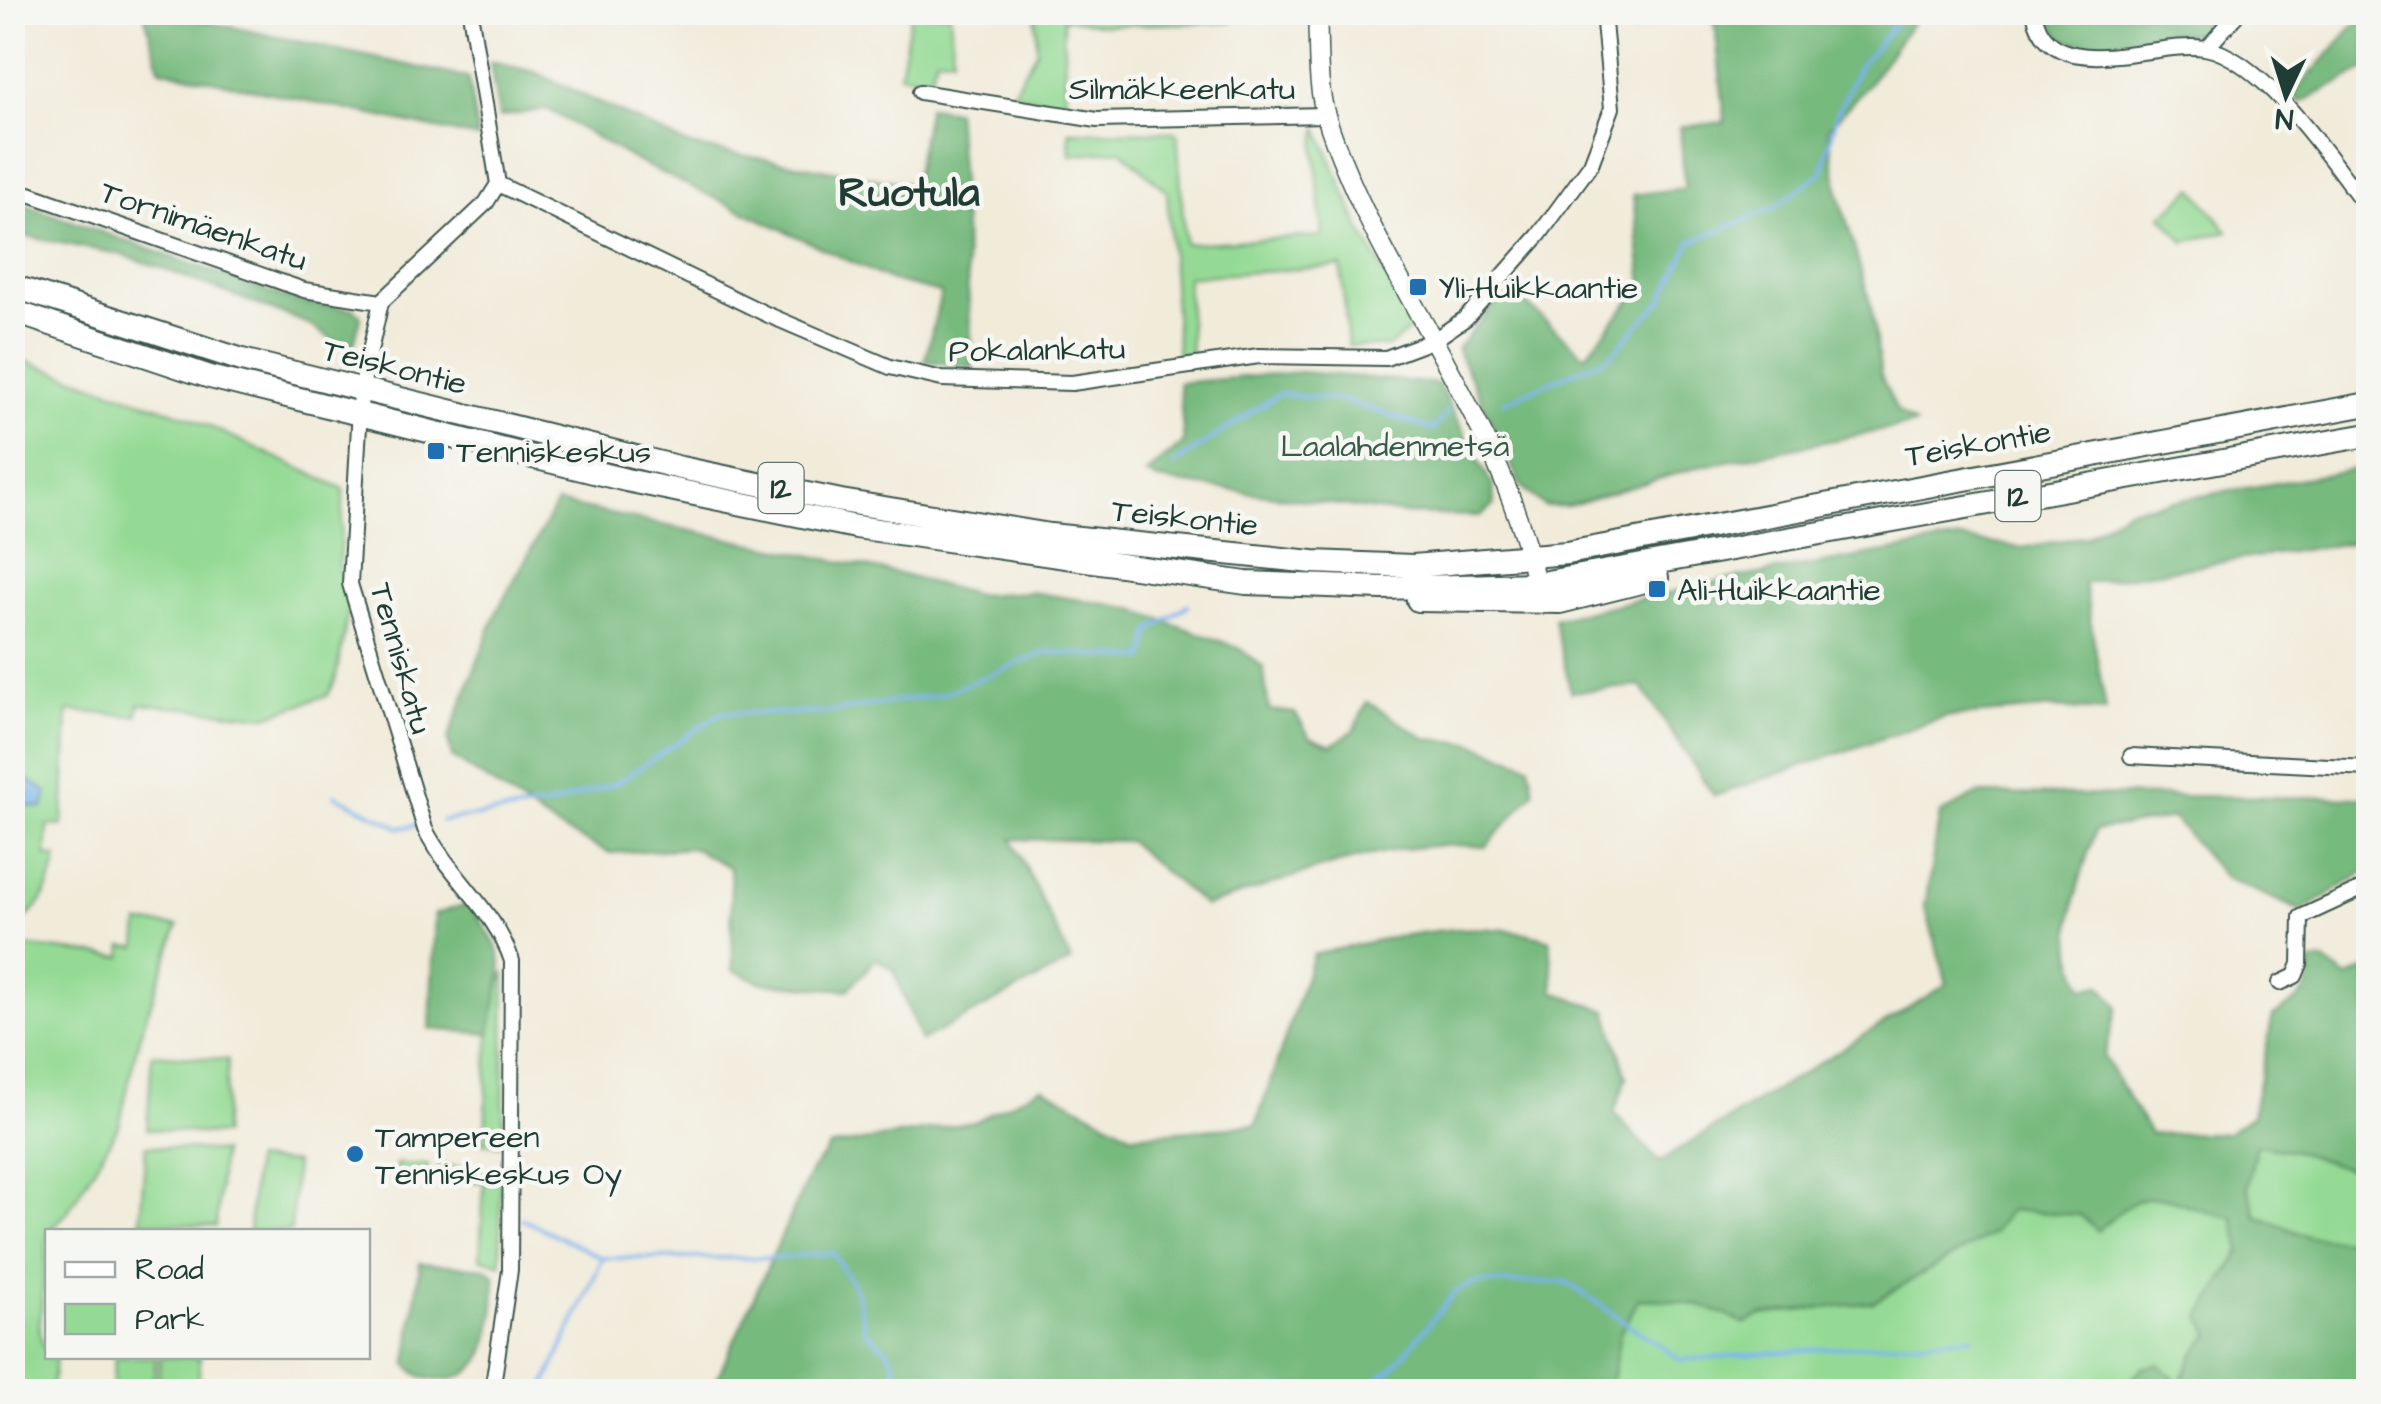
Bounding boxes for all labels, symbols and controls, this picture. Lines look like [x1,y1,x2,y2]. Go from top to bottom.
north arrow [2236,45,2336,145]
street label: Silmäkkeenkatu [1069,67,1295,112]
text: N [2274,98,2294,139]
district label: Ruotula [838,165,980,223]
street label: Tornimäenkatu [94,170,313,283]
place label: Yli-Huikkaantie [1438,266,1638,311]
marker: Yli-Huikkaantie [1407,276,1429,298]
street label: Pokalankatu [948,326,1126,375]
street label: Teiskontie [318,328,471,407]
street label: Teiskontie [1902,410,2055,479]
park label: Laalahdenmetsä [1280,424,1510,469]
place label: Tenniskeskus [456,430,651,475]
marker: Tenniskeskus [425,440,447,462]
road number: 12 [758,463,804,513]
road number: 12 [1996,471,2040,521]
street label: Teiskontie [1109,488,1260,549]
place label: Ali-Huikkaantie [1677,568,1881,613]
street label: Tenniskatu [358,578,444,739]
marker: Ali-Huikkaantie [1646,578,1668,600]
place label: Tampereen Tenniskeskus Oy [375,1115,622,1197]
marker: Tampereen Tenniskeskus Oy [344,1143,366,1165]
legend [45,1229,370,1359]
text: Road [135,1249,204,1291]
text: Park [135,1299,204,1341]

